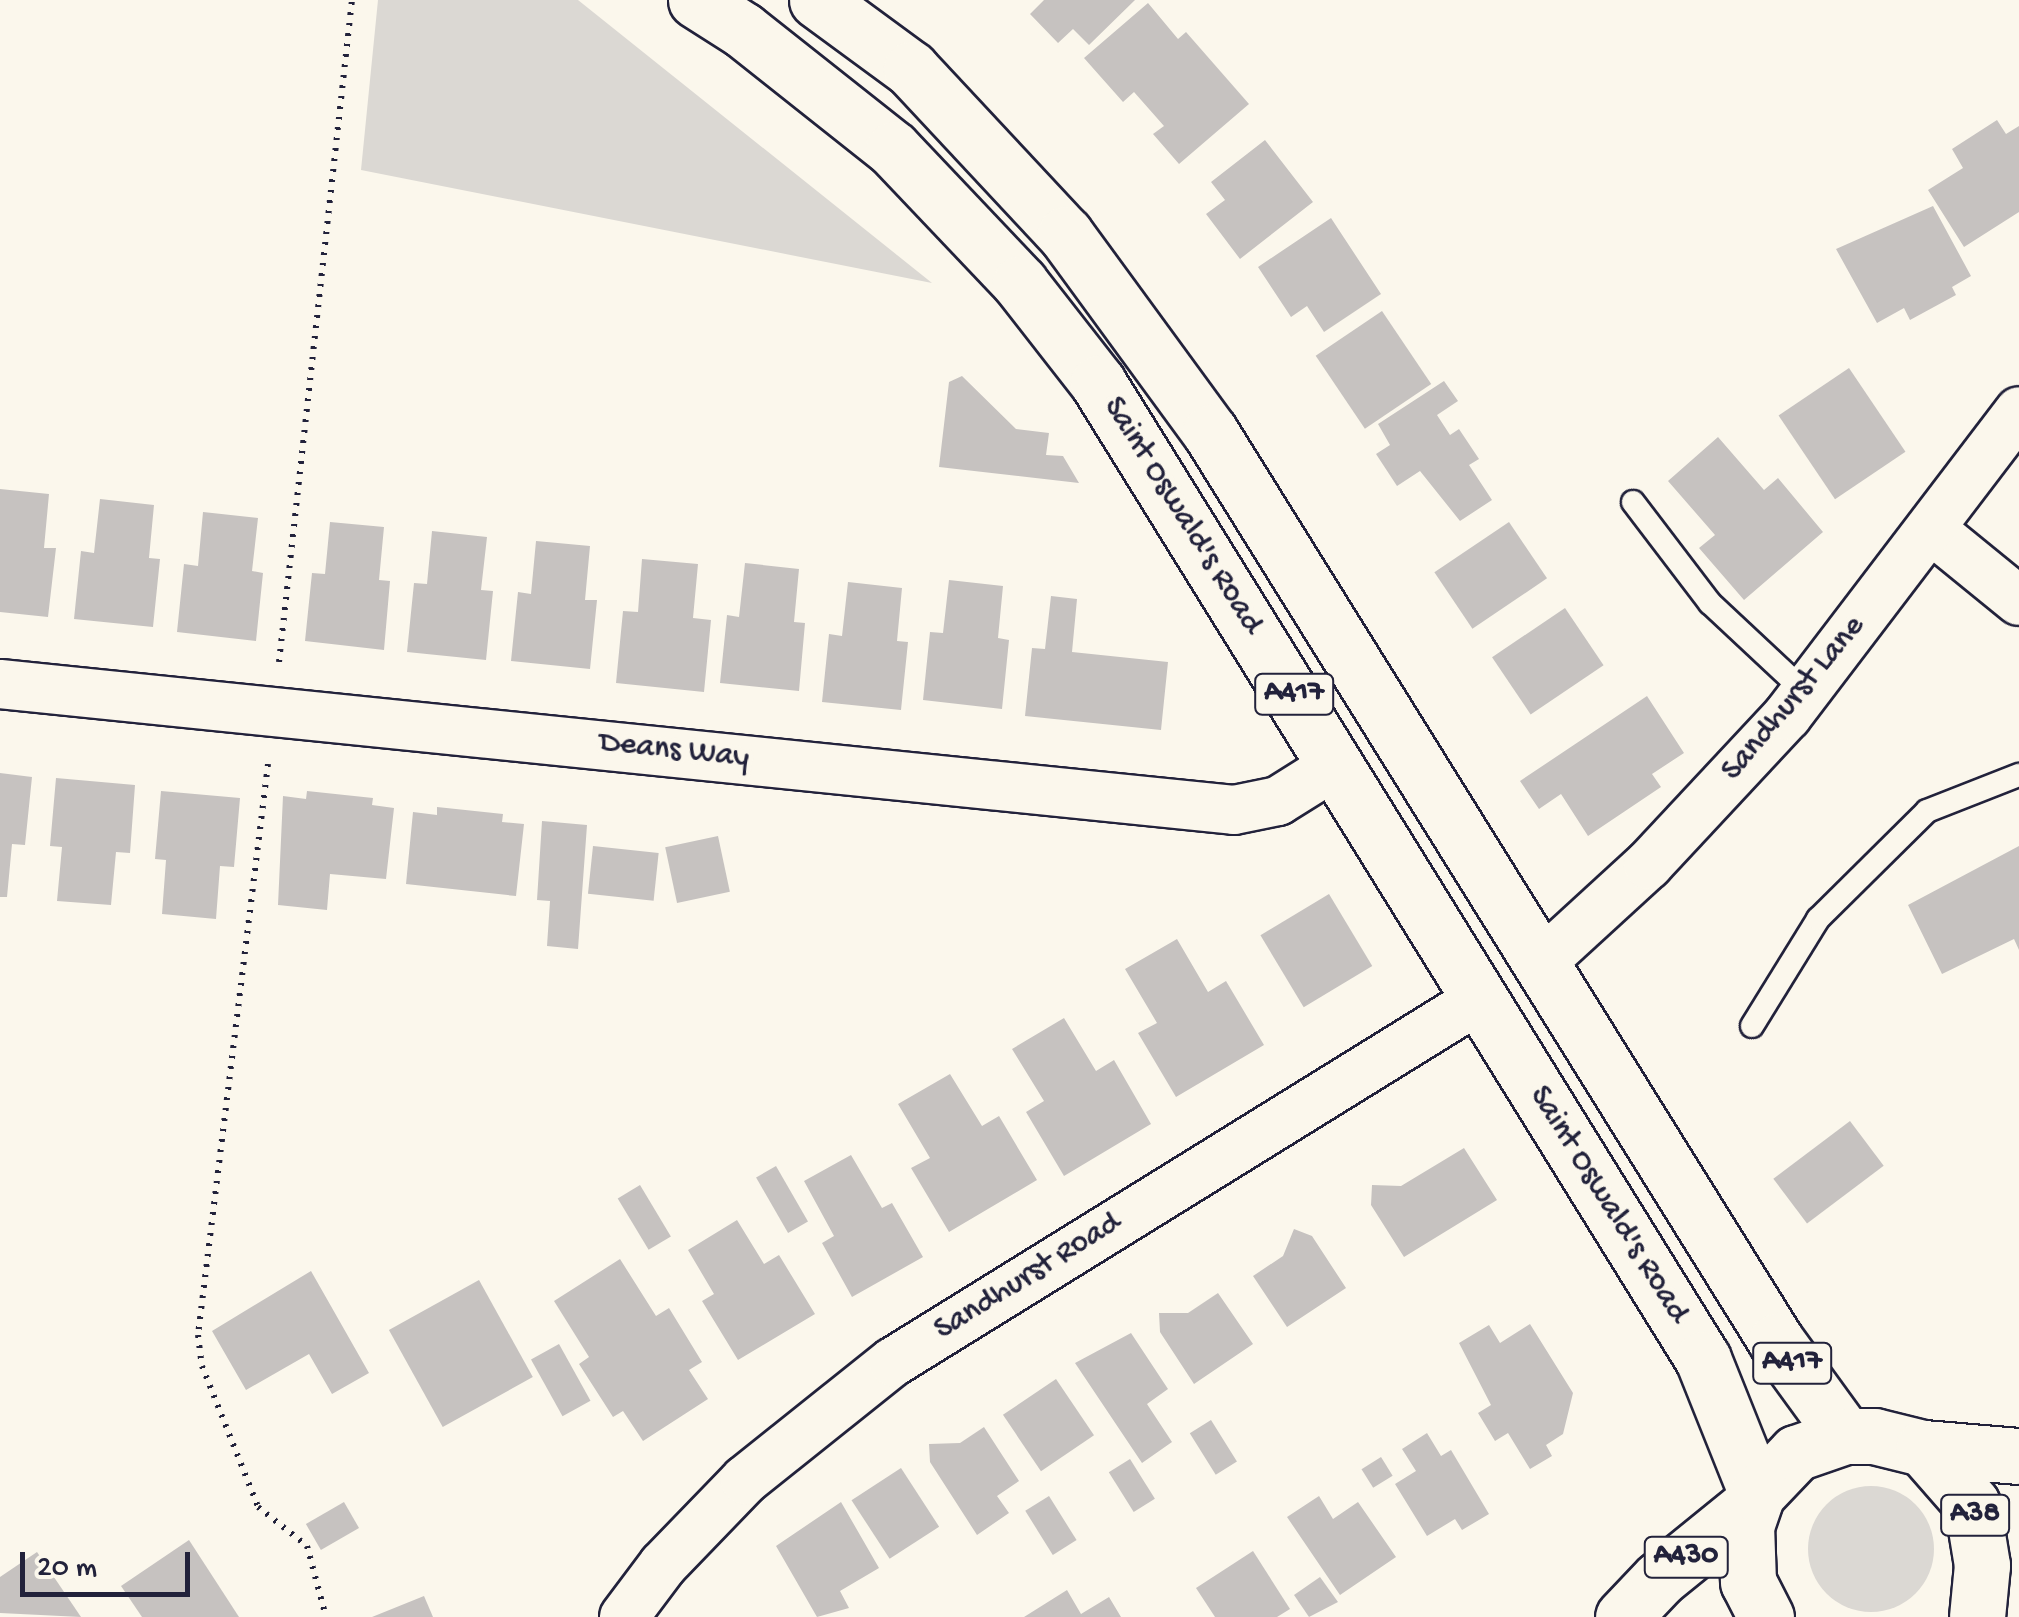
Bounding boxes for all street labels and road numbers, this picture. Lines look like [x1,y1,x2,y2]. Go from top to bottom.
street label: Saint Oswald's Road [1094,390,1270,642]
street label: Sandhurst Lane [1714,609,1874,789]
road number: A417 [1254,669,1334,719]
street label: Deans Way [597,724,751,778]
street label: Saint Oswald's Road [1520,1079,1696,1331]
street label: Sandhurst Road [928,1204,1128,1350]
road number: A417 [1752,1338,1832,1388]
road number: A38 [1940,1490,2010,1540]
road number: A430 [1644,1532,1728,1582]

